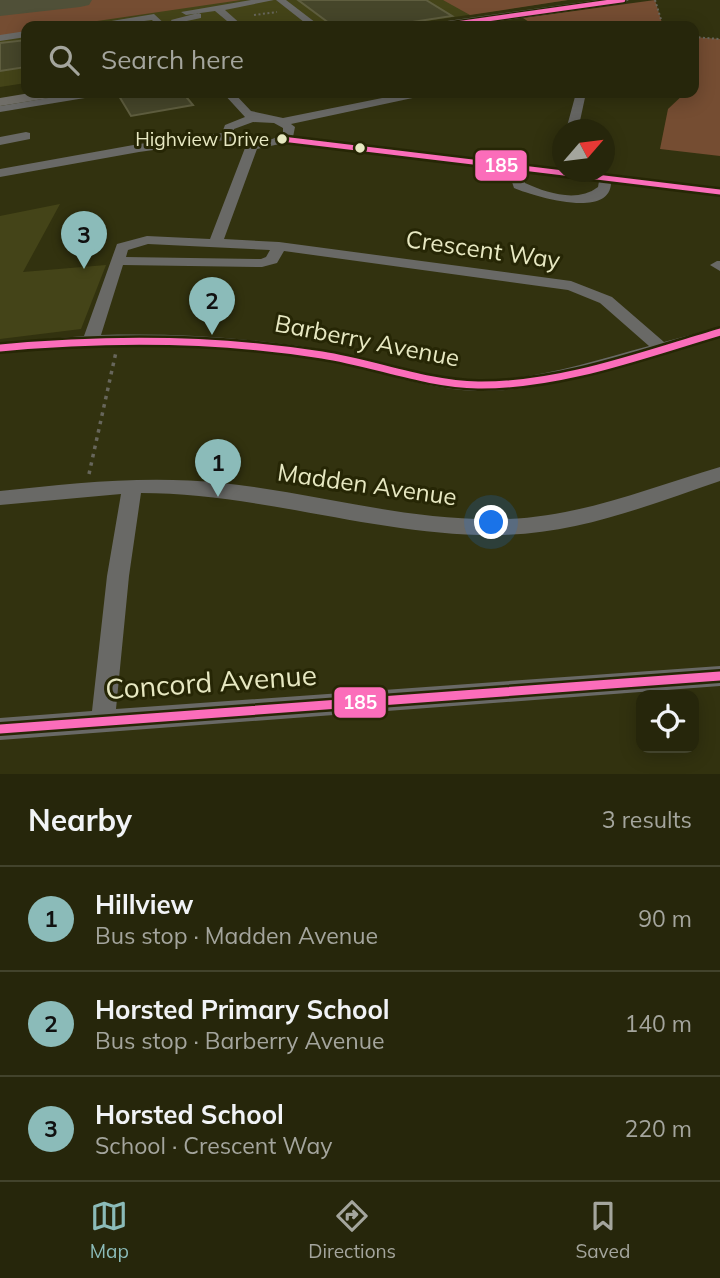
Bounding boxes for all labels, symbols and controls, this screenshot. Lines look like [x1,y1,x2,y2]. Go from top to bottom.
search box [21,21,699,98]
icon: search [45,41,83,79]
text: Search here [101,43,244,76]
north arrow [552,119,615,182]
place label: Highview Drive [135,127,269,151]
marker: Highview Drive [275,132,289,146]
unlabelled marker [353,141,367,155]
line badge: 185 [474,149,528,182]
text: 185 [484,153,518,177]
pin: 3 [61,211,107,269]
street label: Crescent Way [404,223,563,275]
pin: 2 [189,277,235,335]
street label: Barberry Avenue [272,307,462,373]
pin: 1 [195,439,241,497]
street label: Madden Avenue [276,457,459,511]
your location [474,505,508,539]
street label: Concord Avenue [104,657,318,706]
line badge: 185 [333,686,387,719]
text: 185 [343,690,377,714]
map controls [636,690,699,753]
button: locate [636,690,699,753]
text: Nearby [28,801,132,839]
text: 3 results [602,805,692,834]
text: Hillview [95,888,193,921]
text: 1 [44,904,58,933]
text: 90 m [638,904,692,933]
text: Bus stop · Madden Avenue [95,921,378,950]
text: Horsted Primary School [95,993,390,1026]
text: 2 [44,1009,58,1038]
text: 140 m [624,1009,692,1038]
text: Bus stop · Barberry Avenue [95,1026,385,1055]
text: Horsted School [95,1098,284,1131]
text: 3 [44,1114,58,1143]
text: 220 m [624,1114,692,1143]
text: School · Crescent Way [95,1131,332,1160]
tab: Map [90,1197,129,1263]
tab: Directions [308,1197,396,1263]
tab: Saved [575,1197,630,1263]

